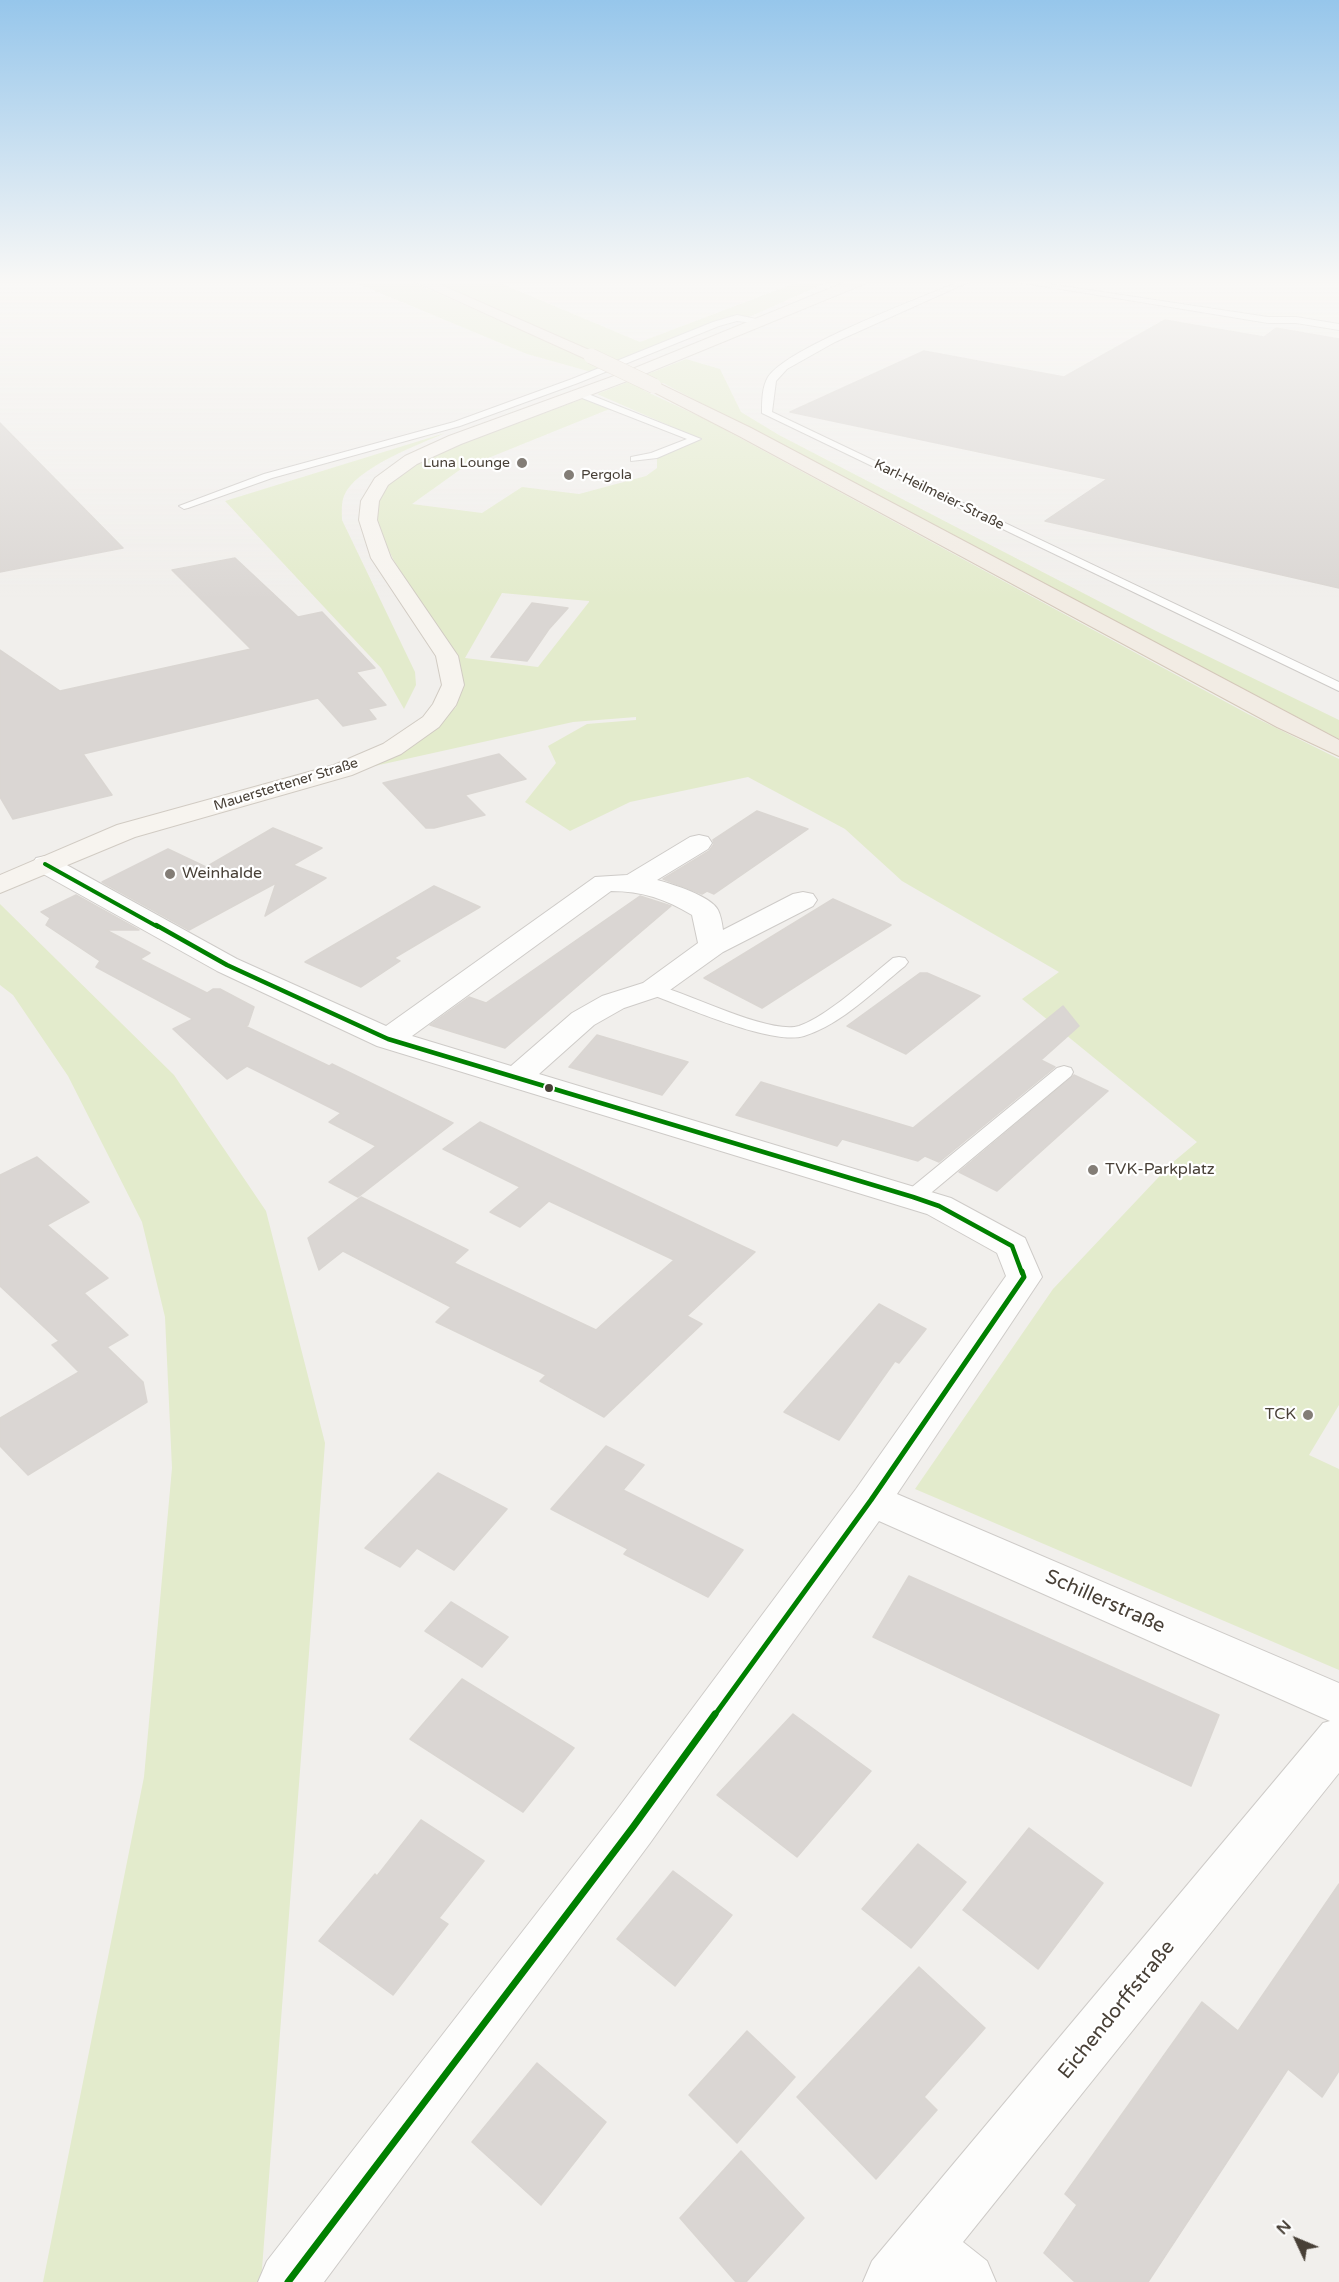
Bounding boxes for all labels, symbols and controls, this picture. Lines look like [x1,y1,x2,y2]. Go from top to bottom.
place label: Luna Lounge [423,455,510,471]
marker: Luna Lounge [515,456,529,470]
street label: Karl-Heilmeier-Straße [871,456,1007,534]
place label: Pergola [581,467,632,483]
marker: Pergola [562,468,576,482]
street label: Mauerstettener Straße [212,755,360,815]
place label: Weinhalde [182,864,262,884]
marker: Weinhalde [163,867,177,881]
unlabelled marker [543,1082,555,1094]
place label: TVK-Parkplatz [1105,1160,1215,1180]
marker: TVK-Parkplatz [1086,1163,1100,1177]
place label: TCK [1265,1405,1296,1425]
marker: TCK [1301,1408,1315,1422]
street label: Schillerstraße [1041,1565,1169,1639]
street label: Eichendorffstraße [1054,1936,1180,2084]
north arrow [1267,2210,1327,2270]
text: N [1272,2216,1296,2239]

